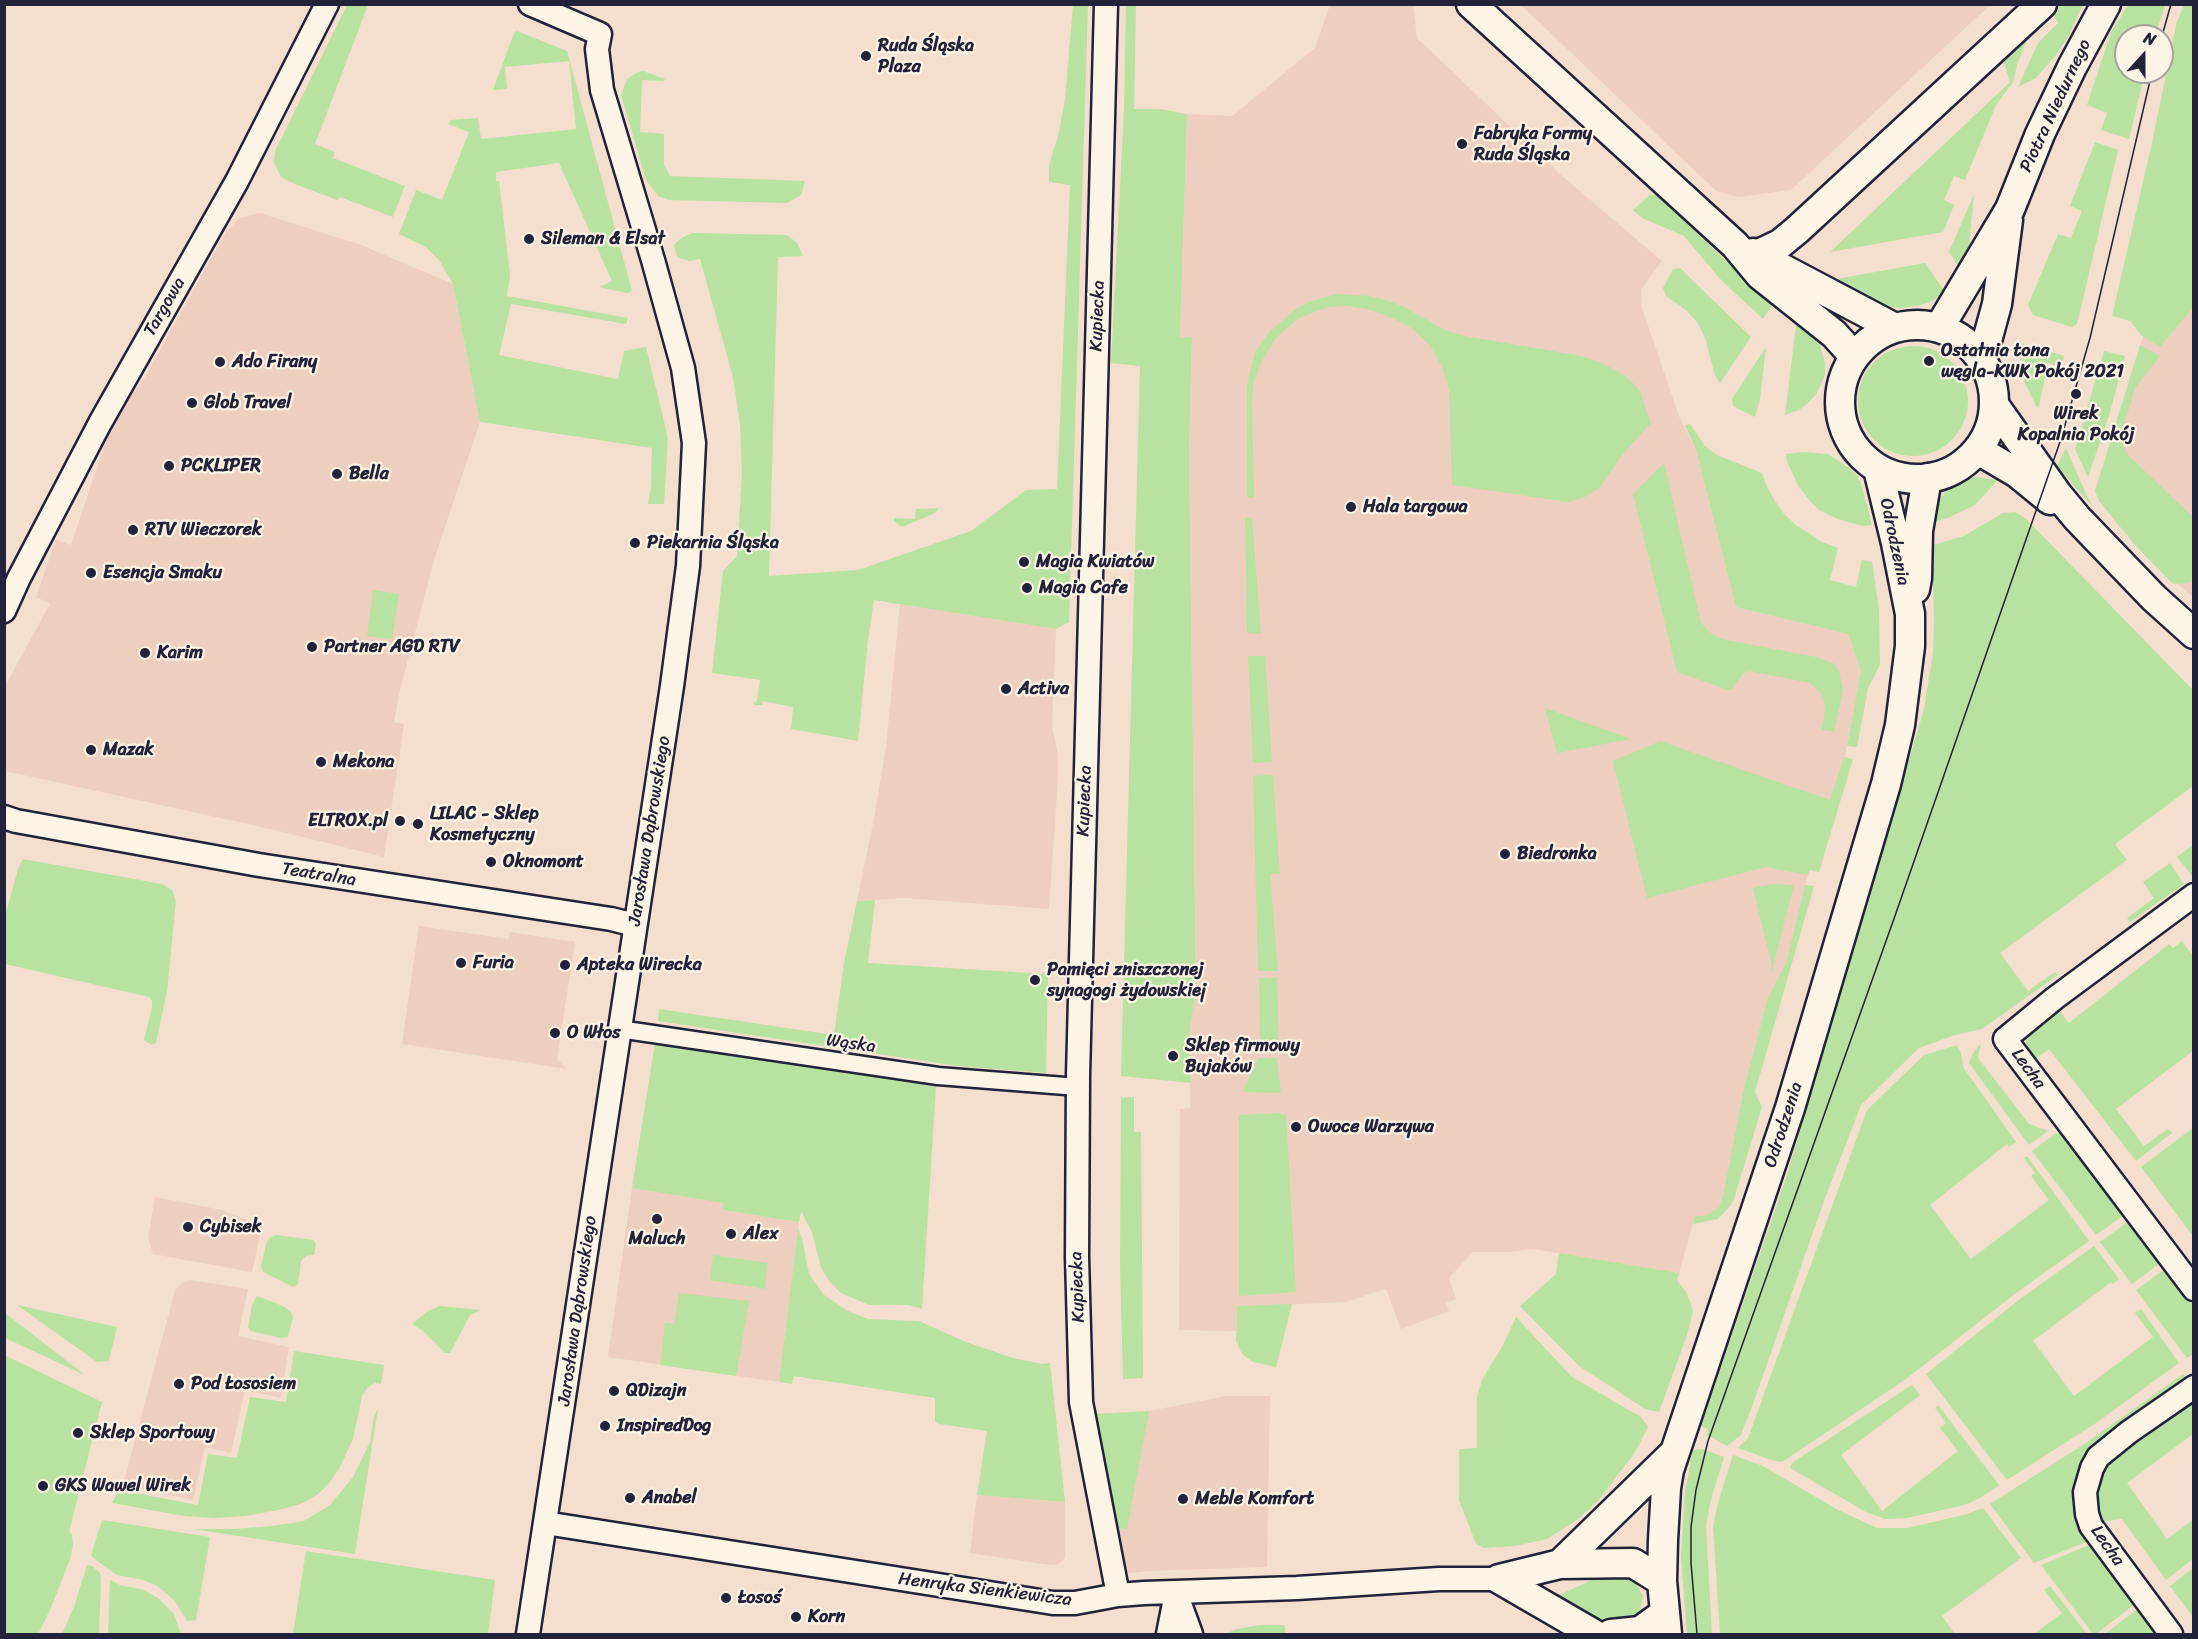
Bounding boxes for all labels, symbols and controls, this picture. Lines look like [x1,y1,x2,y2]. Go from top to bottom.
text: N [2140,23,2160,54]
north arrow [2114,24,2174,84]
place label: Ruda Śląska Plaza [878,35,974,78]
street label: Piotra Niedurnego [2016,36,2096,176]
marker: Ruda Śląska Plaza [859,49,873,63]
place label: Fabryka Formy Ruda Śląska [1474,123,1592,166]
marker: Fabryka Formy Ruda Śląska [1455,137,1469,151]
place label: Sileman & Elsat [541,228,665,250]
marker: Sileman & Elsat [522,232,536,246]
street label: Targowa [140,274,190,340]
street label: Kupiecka [1086,280,1110,352]
place label: Ostatnia tona węgla-KWK Pokój 2021 [1941,340,2124,382]
place label: Ado Firany [232,351,317,373]
marker: Ostatnia tona węgla-KWK Pokój 2021 [1922,354,1936,368]
marker: Ado Firany [213,355,227,369]
marker: Wirek Kopalnia Pokój [2069,387,2083,401]
place label: Glob Travel [204,392,291,414]
marker: Glob Travel [185,396,199,410]
place label: Wirek Kopalnia Pokój [2018,403,2134,446]
place label: PCKLIPER [181,455,261,477]
marker: PCKLIPER [162,459,176,473]
place label: Bella [349,463,389,485]
marker: Bella [330,467,344,481]
place label: Hala targowa [1363,496,1468,518]
street label: Odrodzenia [1874,496,1914,588]
marker: Hala targowa [1344,500,1358,514]
place label: RTV Wieczorek [145,519,262,541]
marker: RTV Wieczorek [126,523,140,537]
place label: Piekarnia Śląska [647,532,779,554]
marker: Piekarnia Śląska [628,536,642,550]
place label: Magia Kwiatów [1036,551,1154,573]
marker: Magia Kwiatów [1017,555,1031,569]
place label: Esencja Smaku [103,562,222,584]
marker: Esencja Smaku [84,566,98,580]
place label: Magia Cafe [1039,577,1128,599]
marker: Magia Cafe [1020,581,1034,595]
place label: Partner AGD RTV [324,636,460,658]
marker: Partner AGD RTV [305,640,319,654]
place label: Karim [157,642,203,664]
marker: Karim [138,646,152,660]
place label: Activa [1018,678,1069,700]
marker: Activa [999,682,1013,696]
street label: Jarosława Dąbrowskiego [624,735,676,927]
place label: Mazak [103,739,154,761]
marker: Mazak [84,743,98,757]
place label: Mekona [333,751,394,773]
marker: Mekona [314,755,328,769]
street label: Kupiecka [1073,765,1097,837]
place label: LILAC - Sklep Kosmetyczny [430,803,539,846]
place label: ELTROX.pl [308,810,388,832]
marker: ELTROX.pl [393,814,407,828]
marker: LILAC - Sklep Kosmetyczny [411,817,425,831]
place label: Biedronka [1517,843,1597,865]
marker: Biedronka [1498,847,1512,861]
place label: Oknomont [503,851,584,873]
marker: Oknomont [484,855,498,869]
street label: Teatralna [280,858,358,892]
place label: Furia [473,952,514,974]
place label: Apteka Wirecka [577,954,702,976]
marker: Furia [454,956,468,970]
marker: Apteka Wirecka [558,958,572,972]
place label: Pamięci zniszczonej synagogi żydowskiej [1047,959,1206,1002]
marker: Pamięci zniszczonej synagogi żydowskiej [1028,973,1042,987]
place label: O Włos [567,1022,621,1044]
marker: O Włos [548,1026,562,1040]
street label: Wąska [825,1030,877,1058]
place label: Sklep firmowy Bujaków [1185,1035,1300,1078]
street label: Lecha [2006,1044,2050,1094]
marker: Sklep firmowy Bujaków [1166,1049,1180,1063]
street label: Odrodzenia [1760,1079,1808,1171]
place label: Owoce Warzywa [1308,1116,1434,1138]
marker: Owoce Warzywa [1289,1120,1303,1134]
marker: Maluch [650,1212,664,1226]
street label: Jarosława Dąbrowskiego [554,1215,602,1407]
place label: Cybisek [200,1216,261,1238]
marker: Cybisek [181,1220,195,1234]
place label: Alex [743,1223,778,1245]
marker: Alex [724,1227,738,1241]
place label: Maluch [629,1228,685,1250]
street label: Kupiecka [1066,1251,1090,1323]
place label: Pod Łososiem [191,1373,296,1395]
marker: Pod Łososiem [172,1377,186,1391]
place label: QDizajn [626,1380,687,1402]
marker: QDizajn [607,1384,621,1398]
place label: InspiredDog [617,1415,711,1437]
marker: InspiredDog [598,1419,612,1433]
place label: Sklep Sportowy [90,1422,215,1444]
marker: Sklep Sportowy [71,1426,85,1440]
place label: GKS Wawel Wirek [55,1475,191,1497]
marker: GKS Wawel Wirek [36,1479,50,1493]
place label: Anabel [642,1487,697,1509]
place label: Meble Komfort [1195,1488,1314,1510]
marker: Anabel [623,1491,637,1505]
marker: Meble Komfort [1176,1492,1190,1506]
street label: Lecha [2085,1521,2129,1571]
street label: Henryka Sienkiewicza [897,1569,1073,1611]
place label: Łosoś [738,1587,781,1609]
marker: Łosoś [719,1591,733,1605]
place label: Korn [808,1606,845,1628]
marker: Korn [789,1610,803,1624]

